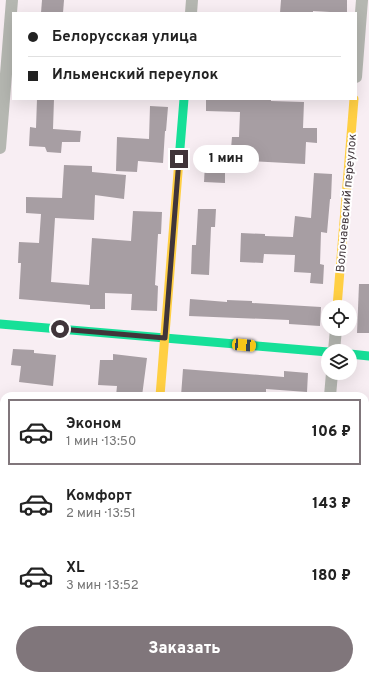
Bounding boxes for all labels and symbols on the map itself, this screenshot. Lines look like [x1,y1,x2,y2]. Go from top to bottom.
street label: Волочаевский переулок [333,133,361,273]
callout: 1 мин [193,145,259,173]
route end [170,150,188,168]
route start [51,320,69,338]
car [232,338,256,352]

